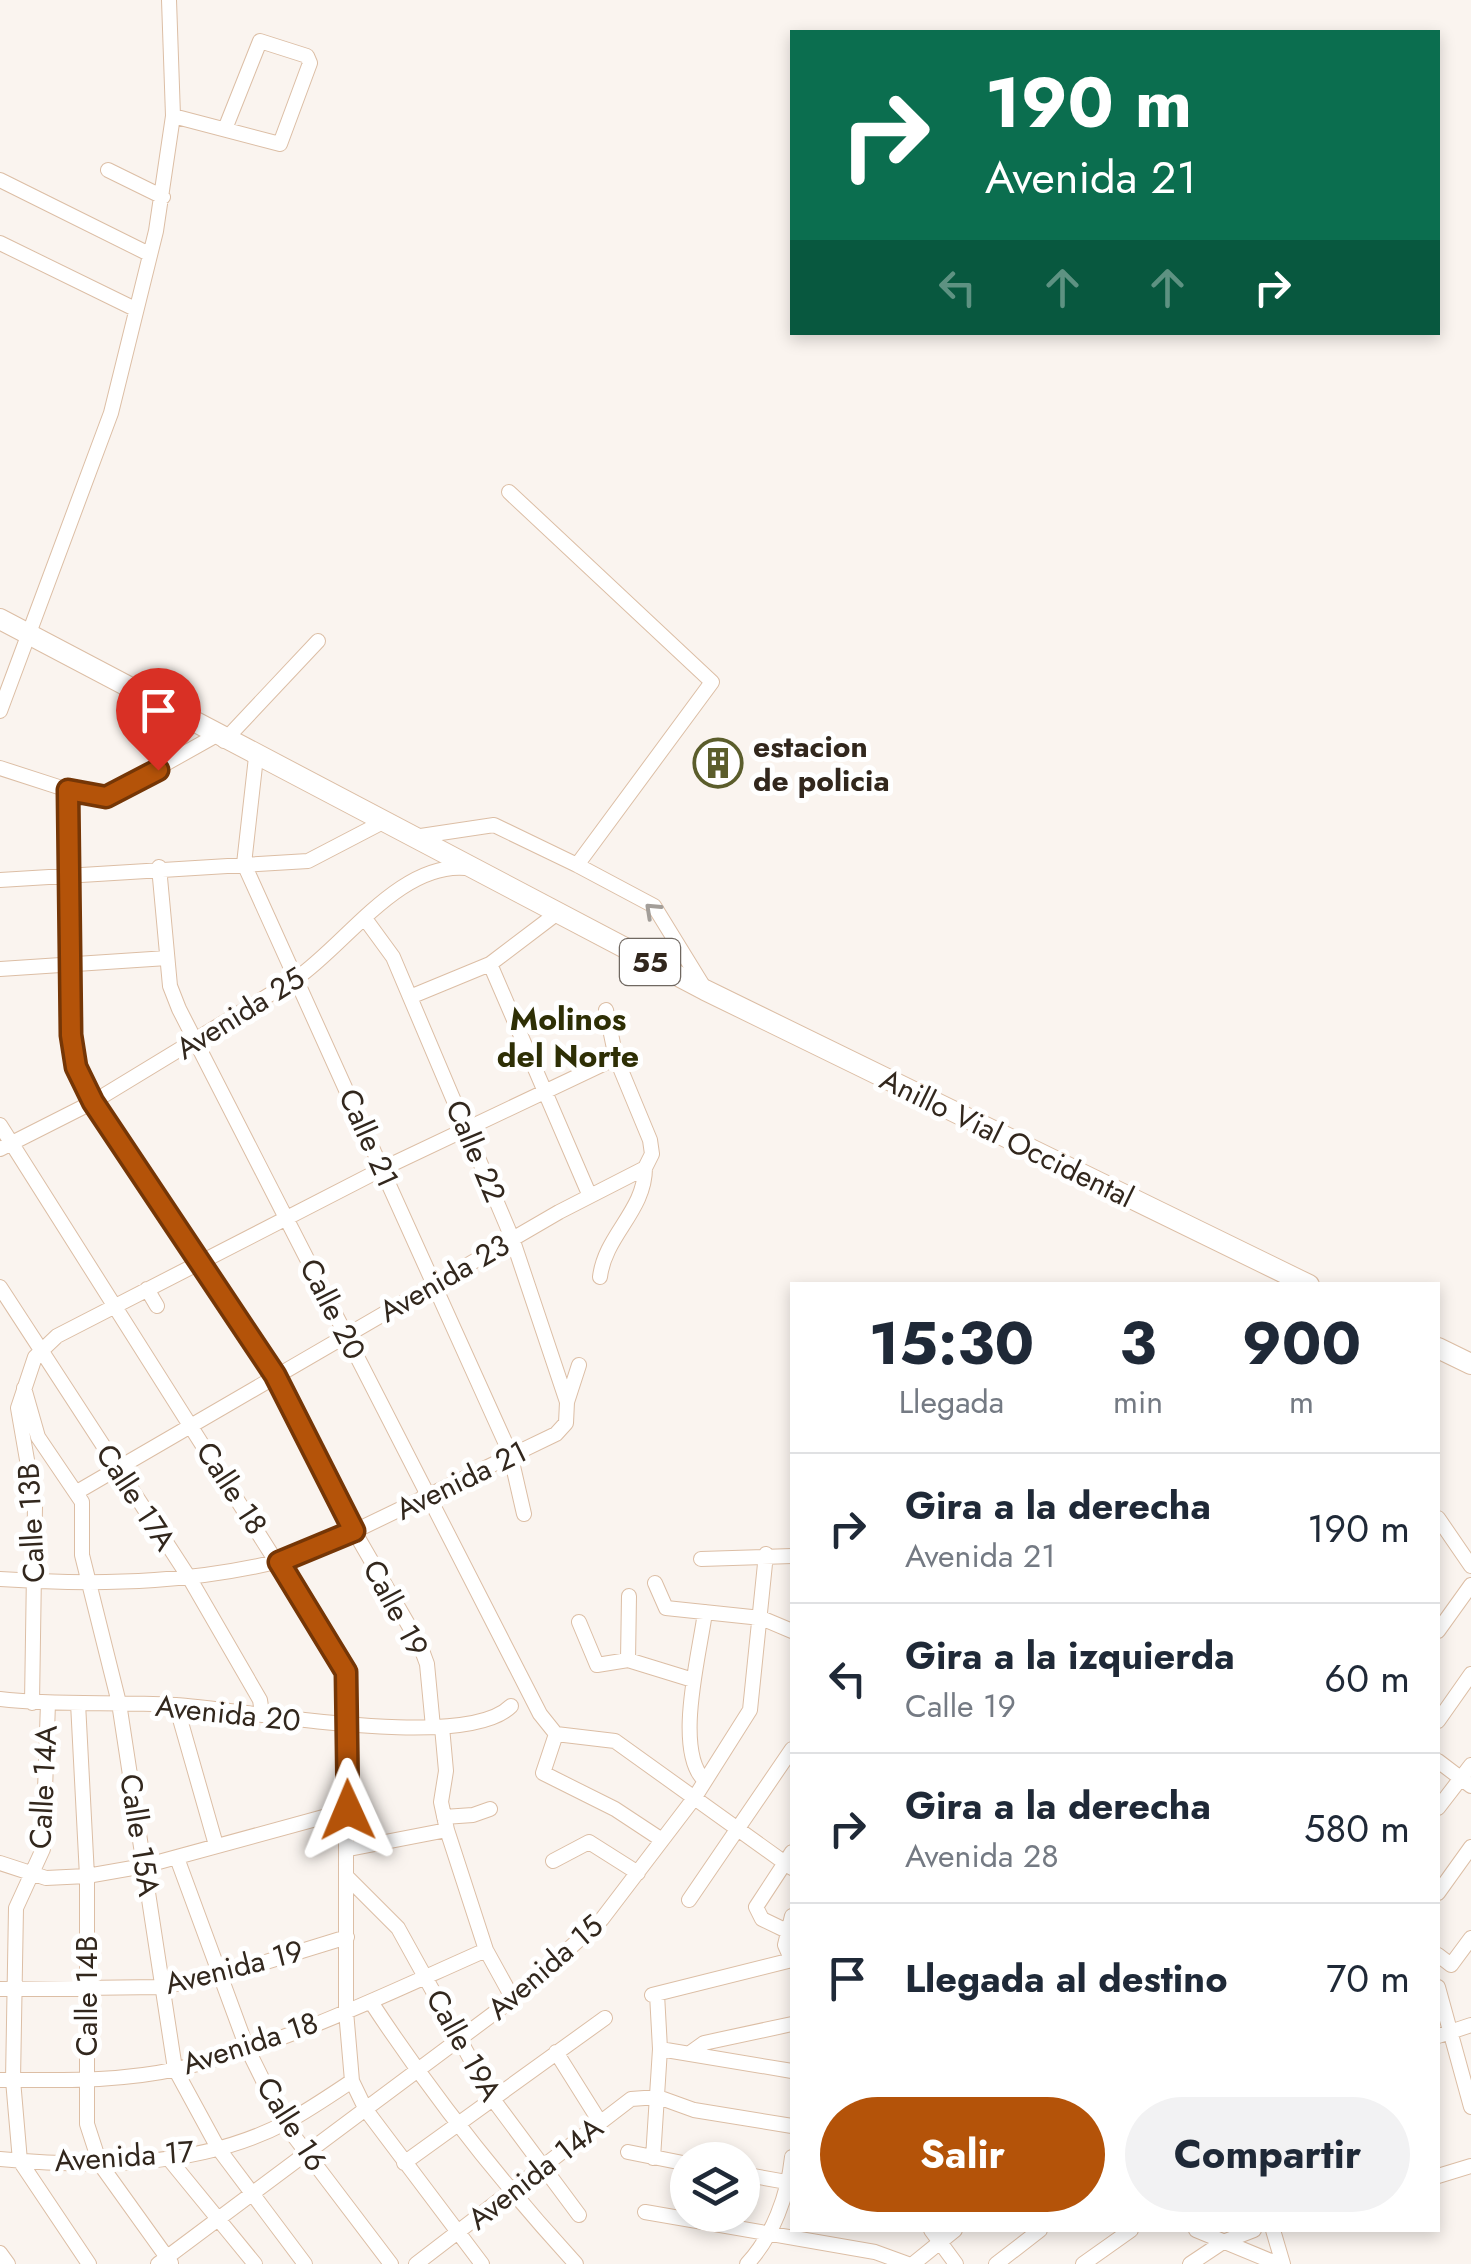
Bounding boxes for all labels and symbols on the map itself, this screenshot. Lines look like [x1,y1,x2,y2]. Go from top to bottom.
pin [116,668,201,771]
place label: estacion de policia [753,725,890,802]
building icon: estacion de policia [692,737,744,789]
one-way arrow [646,904,664,922]
road number: 55 [620,939,680,985]
street label: Avenida 25 [167,956,313,1070]
district label: Molinos del Norte [497,996,639,1079]
street label: Anillo Vial Occidental [873,1058,1141,1218]
street label: Calle 21 [328,1082,410,1194]
street label: Calle 22 [435,1093,517,1209]
street label: Avenida 23 [371,1223,517,1333]
street label: Calle 20 [289,1251,377,1367]
street label: Avenida 21 [388,1430,534,1530]
street label: Calle 18 [186,1433,278,1543]
street label: Calle 17A [85,1435,187,1559]
street label: Calle 13B [6,1462,56,1584]
street label: Calle 19 [353,1552,439,1664]
street label: Avenida 20 [153,1684,303,1742]
street label: Calle 14A [18,1724,68,1850]
position arrow [296,1758,400,1862]
street label: Calle 15A [109,1771,171,1900]
street label: Avenida 15 [478,1905,612,2029]
street label: Avenida 19 [160,1929,308,2005]
street label: Calle 14B [65,1936,108,2056]
street label: Calle 19A [416,1981,512,2109]
street label: Avenida 18 [177,2001,323,2085]
street label: Calle 16 [246,2069,338,2179]
street label: Avenida 14A [458,2106,612,2240]
street label: Avenida 17 [53,2130,195,2182]

